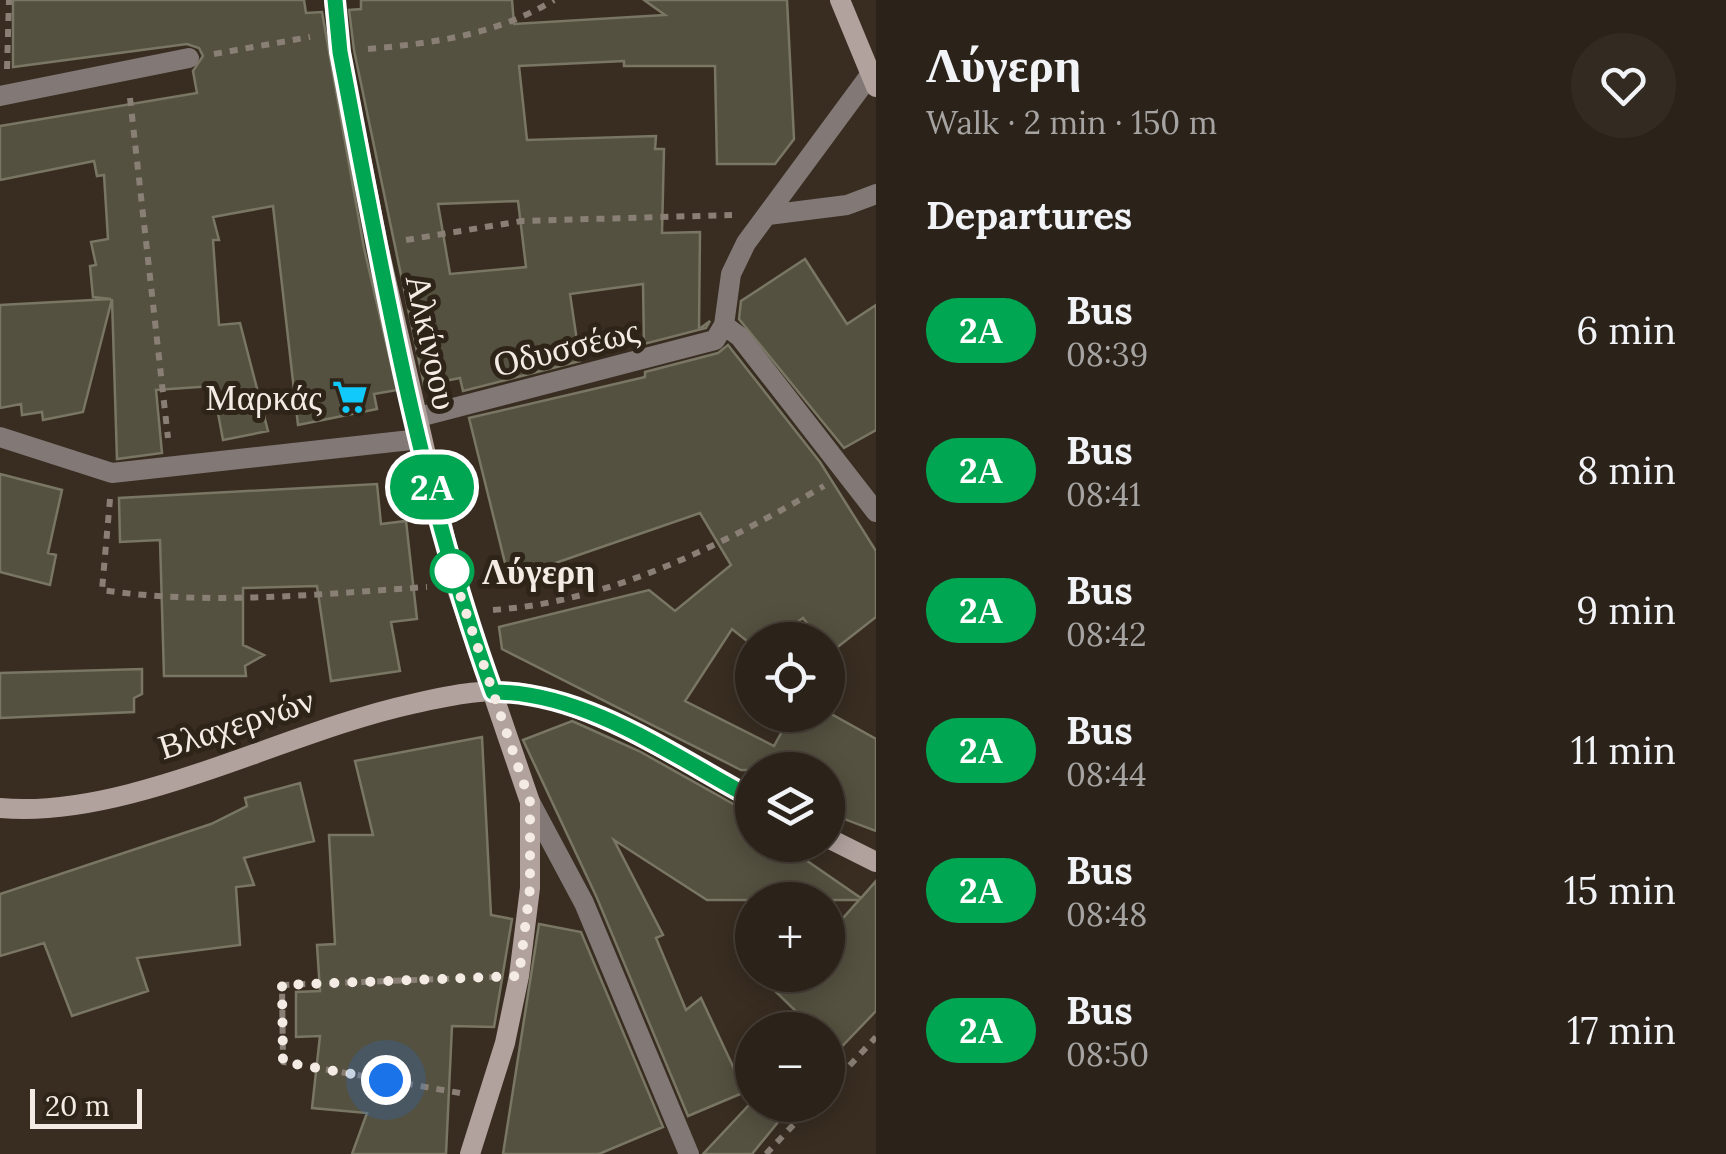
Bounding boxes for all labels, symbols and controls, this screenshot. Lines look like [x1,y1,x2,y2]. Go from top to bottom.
button: heart [1571,33,1676,138]
text: Λύγερη [926,34,1081,95]
text: Walk · 2 min · 150 m [926,102,1217,143]
text: Departures [926,191,1132,239]
street label: Αλκίνοου [396,270,468,414]
text: Bus [1066,286,1133,334]
text: 6 min [1576,306,1676,354]
street label: Οδυσσέως [489,307,644,387]
text: 2Α [959,308,1003,353]
text: 08:39 [1066,334,1148,375]
place label: Μαρκάς [206,375,322,420]
supermarket icon: Μαρκάς [331,378,369,416]
text: Bus [1066,426,1133,474]
text: 8 min [1577,446,1676,494]
text: 2Α [959,448,1003,493]
line badge: 2Α [387,454,477,520]
text: 2Α [410,465,454,510]
text: 08:41 [1066,474,1141,515]
place label: Λύγερη [482,549,595,594]
marker: Λύγερη [431,550,473,592]
text: Bus [1066,566,1133,614]
text: 9 min [1576,586,1676,634]
text: 2Α [959,588,1003,633]
text: 08:42 [1066,614,1146,655]
map controls [735,622,845,1122]
button: locate [735,622,845,732]
street label: Βλαχερνών [152,677,320,769]
text: Bus [1066,706,1133,754]
text: 11 min [1571,726,1676,774]
text: 2Α [959,728,1003,773]
button: layers [735,752,845,862]
text: 08:44 [1066,754,1147,795]
text: Bus [1066,846,1133,894]
text: 15 min [1564,866,1676,914]
text: 2Α [959,868,1003,913]
button: + [735,882,845,992]
text: 08:48 [1066,894,1147,935]
text: Bus [1066,986,1133,1034]
text: 17 min [1567,1006,1676,1054]
text: 2Α [959,1008,1003,1053]
button: − [735,1012,845,1122]
text: 08:50 [1066,1034,1149,1075]
your location [361,1055,411,1105]
scale bar [30,1084,142,1128]
text: 20 m [45,1088,110,1124]

